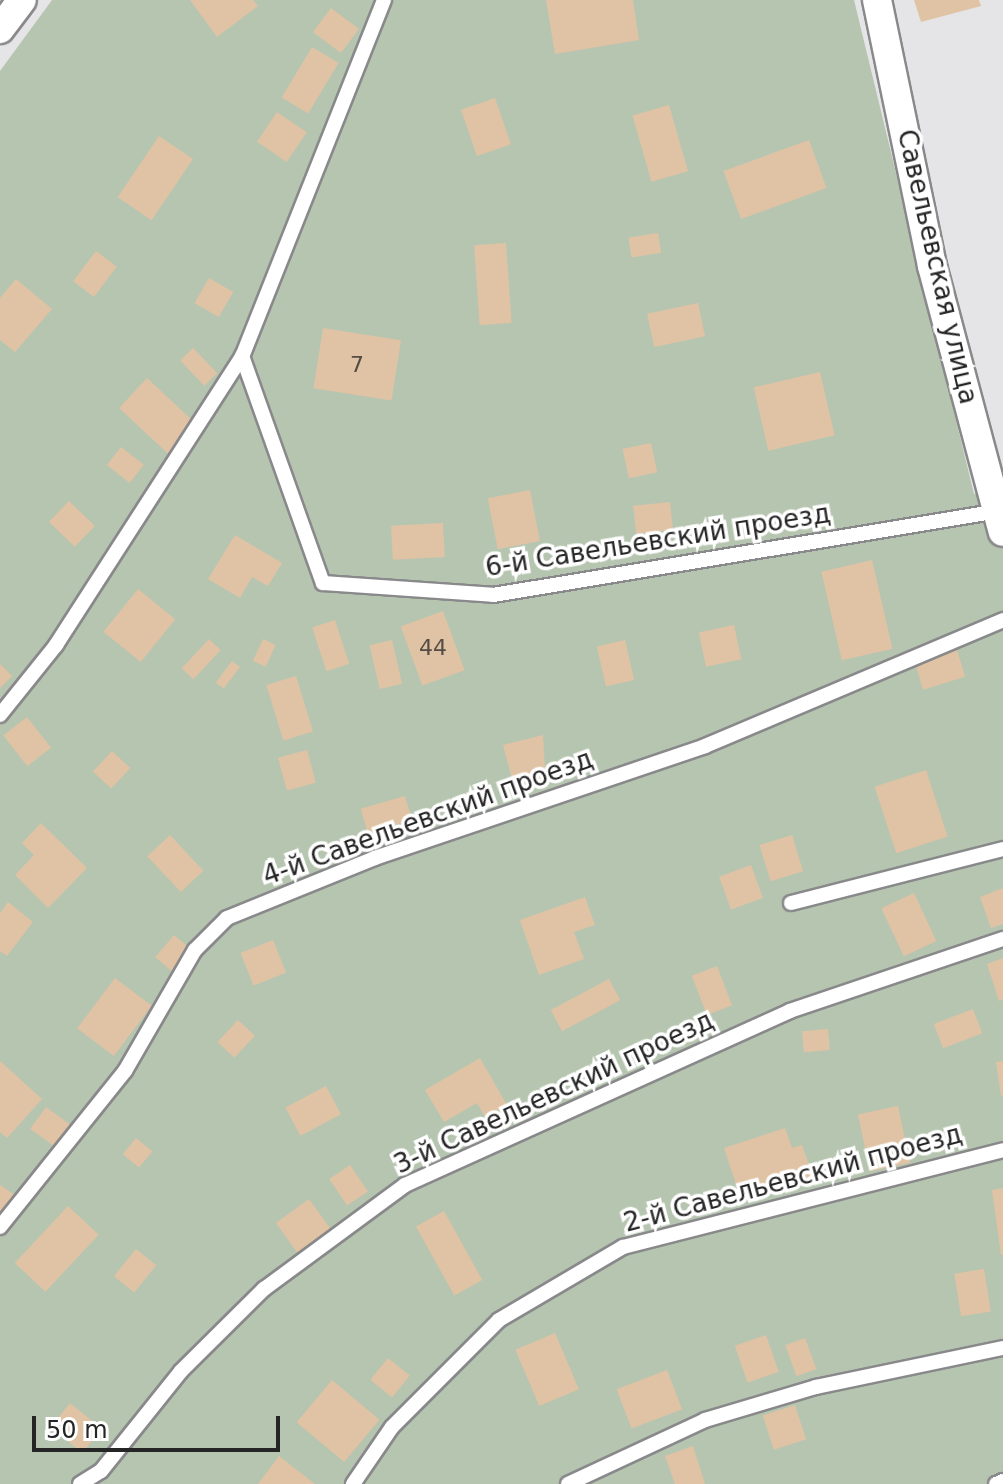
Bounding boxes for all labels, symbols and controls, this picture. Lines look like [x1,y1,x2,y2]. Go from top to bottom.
street label: Савельевская улица [890,127,984,407]
house number: 7 [350,352,364,378]
street label: 6-й Савельевский проезд [483,498,833,584]
house number: 44 [419,635,447,661]
street label: 4-й Савельевский проезд [259,744,597,892]
street label: 3-й Савельевский проезд [389,1005,719,1181]
street label: 2-й Савельевский проезд [620,1119,966,1239]
scale bar [36,1400,284,1450]
text: 50 m [46,1416,108,1444]

